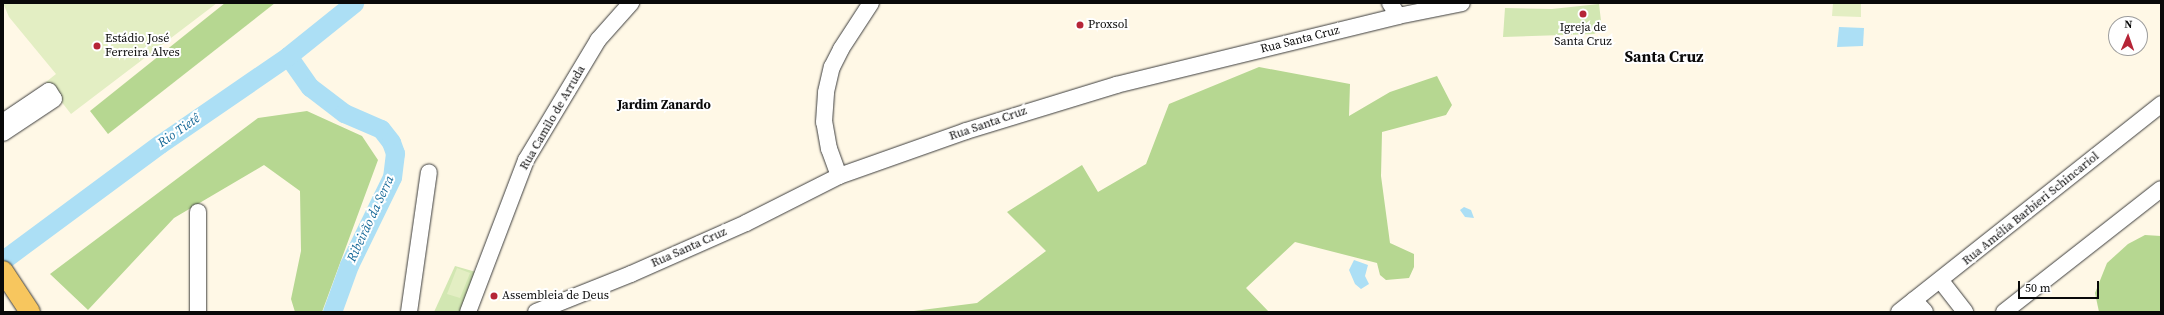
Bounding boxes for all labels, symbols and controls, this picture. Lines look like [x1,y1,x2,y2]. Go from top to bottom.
marker: Igreja de Santa Cruz [1578,9,1588,19]
north arrow [2108,16,2148,56]
text: N [2124,17,2133,32]
place label: Proxsol [1088,18,1128,32]
marker: Proxsol [1075,20,1085,30]
place label: Igreja de Santa Cruz [1554,21,1612,49]
street label: Rua Santa Cruz [1259,23,1341,57]
place label: Estádio José Ferreira Alves [105,32,180,60]
marker: Estádio José Ferreira Alves [92,41,102,51]
district label: Santa Cruz [1624,46,1704,66]
street label: Rua Camilo de Arruda [517,63,589,173]
district label: Jardim Zanardo [617,97,711,113]
street label: Rua Santa Cruz [947,104,1029,144]
water label: Rio Tietê [155,111,203,151]
street label: Rua Amélia Barbieri Schincariol [1960,149,2102,269]
water label: Ribeirão da Serra [344,173,398,265]
street label: Rua Santa Cruz [649,225,729,271]
scale bar [2020,273,2101,299]
text: 50 m [2025,280,2051,296]
place label: Assembleia de Deus [502,289,609,303]
marker: Assembleia de Deus [489,291,499,301]

